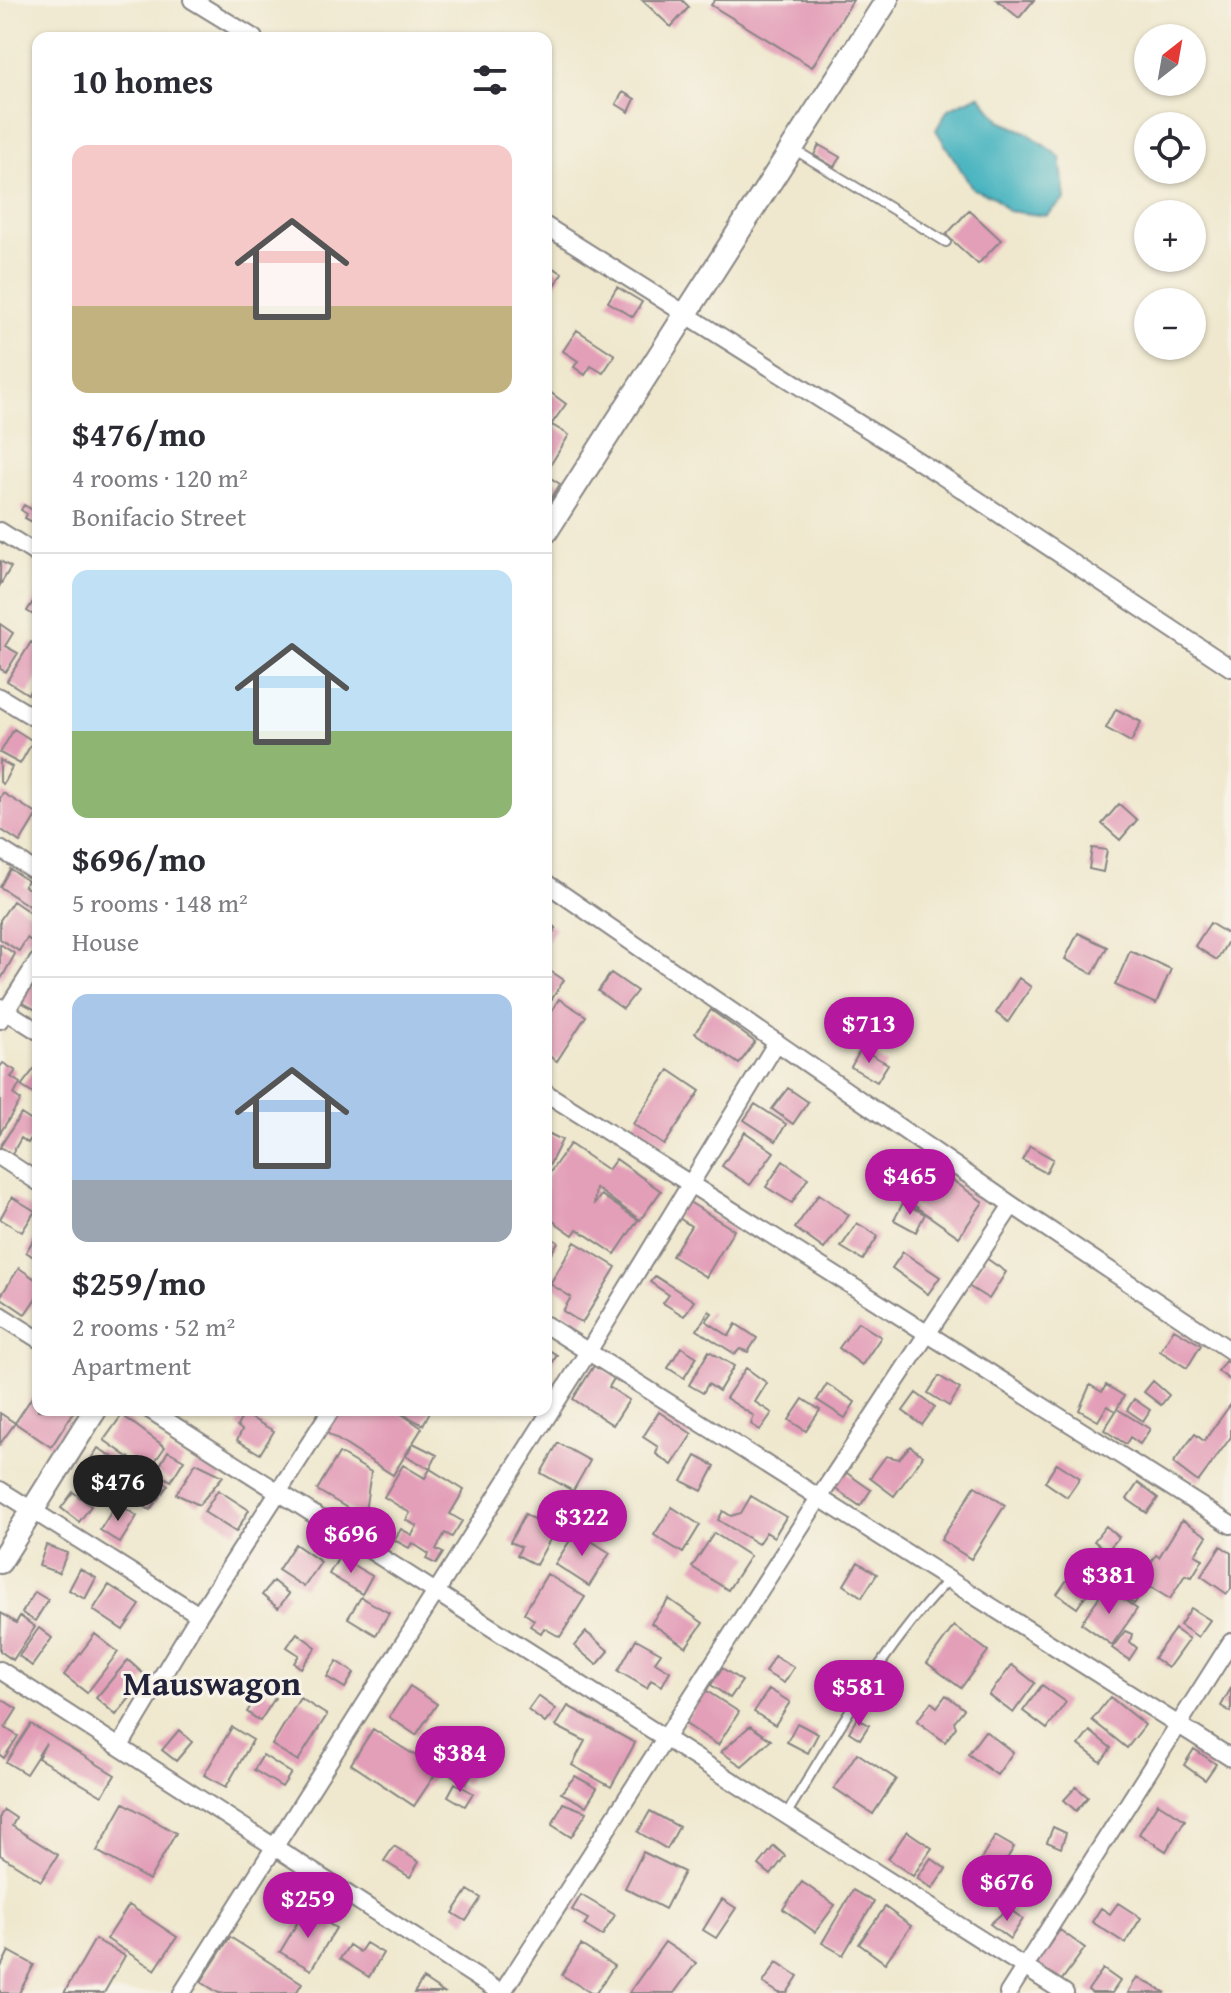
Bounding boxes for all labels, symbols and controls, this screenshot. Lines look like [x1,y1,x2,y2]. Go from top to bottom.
north arrow [1134,24,1206,96]
map controls [1134,24,1206,360]
text: 10 homes [72,56,213,105]
icon: filters [468,58,512,102]
button: locate [1134,112,1206,184]
icon: home [220,197,364,341]
button: + [1134,200,1206,272]
button: − [1134,288,1206,360]
text: $476/mo [72,409,206,458]
text: 4 rooms · 120 m² [72,458,248,497]
text: Bonifacio Street [72,497,246,536]
icon: home [220,622,364,766]
text: $696/mo [72,834,206,883]
text: 5 rooms · 148 m² [72,883,248,922]
text: House [72,922,139,961]
pin: $713 [822,997,916,1065]
text: $713 [842,1003,896,1042]
icon: home [220,1046,364,1190]
pin: $465 [863,1149,957,1217]
text: $465 [883,1155,937,1194]
text: $259/mo [72,1258,206,1307]
text: 2 rooms · 52 m² [72,1307,235,1346]
text: Apartment [72,1346,191,1385]
pin: $476 [71,1455,165,1523]
text: $476 [91,1461,145,1500]
pin: $322 [535,1490,629,1558]
text: $322 [555,1496,609,1535]
pin: $696 [304,1507,398,1575]
text: $696 [324,1513,378,1552]
pin: $381 [1062,1548,1156,1616]
text: $381 [1082,1554,1136,1593]
district label: Mauswagon [123,1658,301,1707]
pin: $581 [812,1660,906,1728]
text: $581 [832,1666,886,1705]
pin: $384 [413,1726,507,1794]
text: $384 [433,1732,487,1771]
pin: $676 [960,1855,1054,1923]
text: $676 [980,1861,1034,1900]
pin: $259 [261,1872,355,1940]
text: $259 [281,1878,335,1917]

